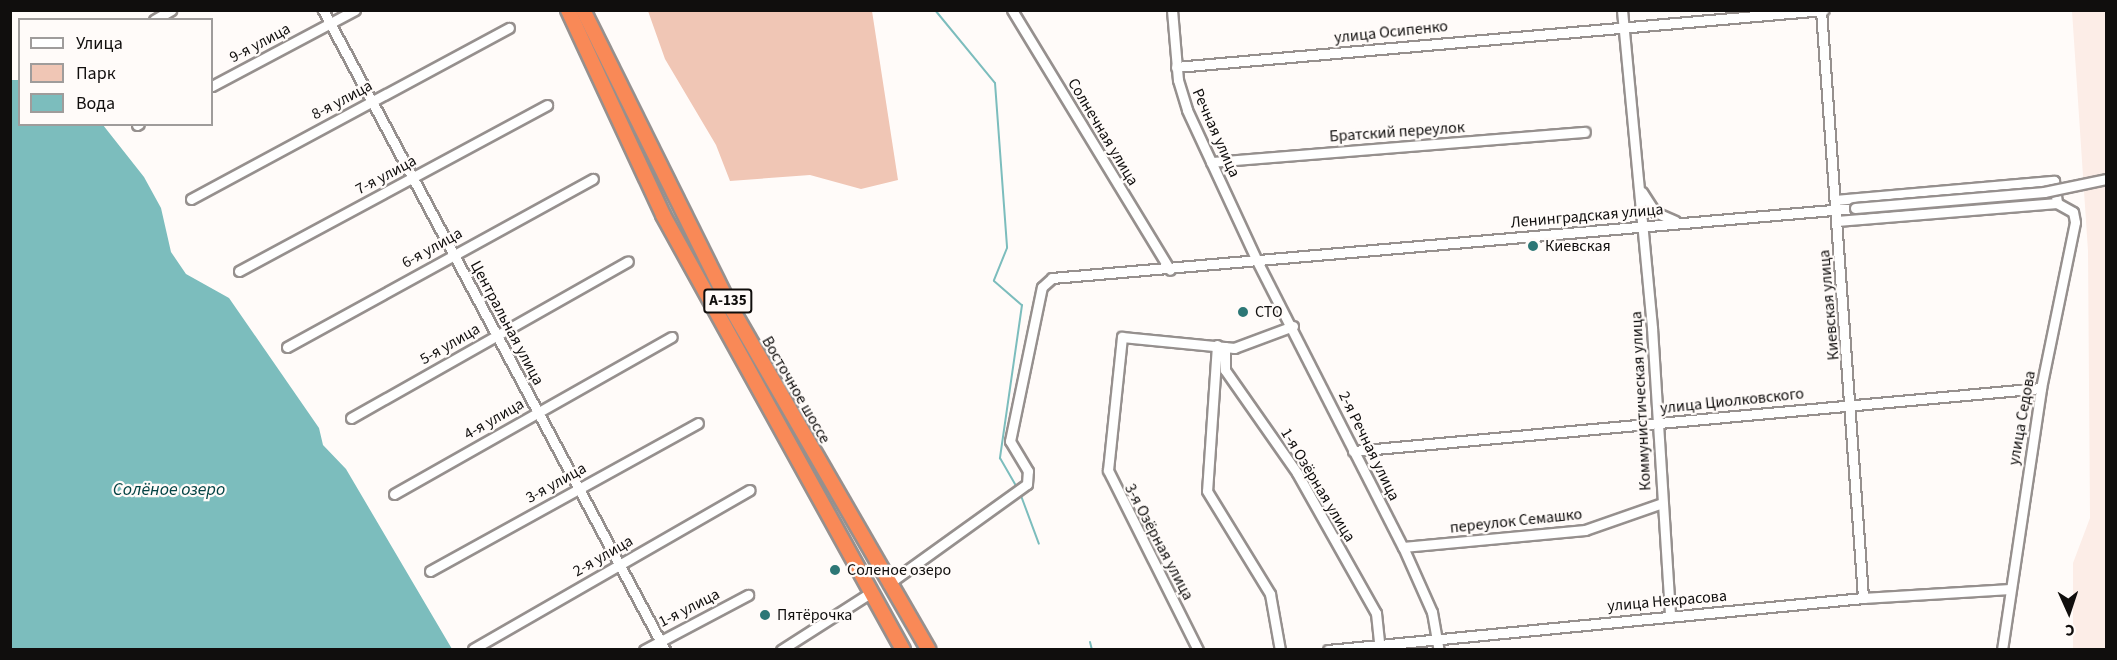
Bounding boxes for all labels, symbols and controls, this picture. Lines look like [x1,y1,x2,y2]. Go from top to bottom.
street label: улица Осипенко [1333,16,1449,48]
legend [18,18,213,126]
street label: 9-я улица [226,19,294,67]
text: Улица [76,31,123,56]
text: Парк [76,61,116,86]
street label: Солнечная улица [1063,75,1143,189]
street label: 8-я улица [308,76,376,124]
street label: Речная улица [1188,86,1244,180]
text: Вода [76,91,115,116]
street label: Братский переулок [1329,118,1465,146]
street label: 7-я улица [352,151,420,199]
street label: Ленинградская улица [1510,200,1664,232]
street label: 6-я улица [398,224,466,272]
place label: Киевская [1545,236,1611,256]
marker: Киевская [1526,239,1540,253]
street label: Киевская улица [1815,249,1843,361]
street label: Центральная улица [466,257,548,389]
road number: А-135 [702,289,754,313]
place label: СТО [1255,302,1283,322]
marker: СТО [1236,305,1250,319]
street label: Коммунистическая улица [1627,311,1655,491]
street label: 5-я улица [417,319,483,369]
street label: Восточное шоссе [758,333,834,447]
street label: улица Седова [2004,369,2040,467]
street label: улица Циолковского [1659,384,1805,418]
street label: 2-я Речная улица [1334,388,1404,504]
street label: 4-я улица [461,394,527,444]
street label: 1-я Озёрная улица [1277,425,1359,545]
street label: 3-я улица [522,459,590,507]
water label: Солёное озеро [113,479,225,501]
street label: 3-я Озёрная улица [1120,480,1198,604]
street label: переулок Семашко [1449,505,1583,537]
street label: 2-я улица [570,531,636,581]
place label: Соленое озеро [847,560,951,580]
marker: Соленое озеро [828,563,842,577]
north arrow [2039,582,2099,642]
street label: 1-я улица [655,584,723,632]
street label: улица Некрасова [1606,586,1728,616]
place label: Пятёрочка [777,605,852,625]
marker: Пятёрочка [758,608,772,622]
text: С [2065,619,2075,641]

